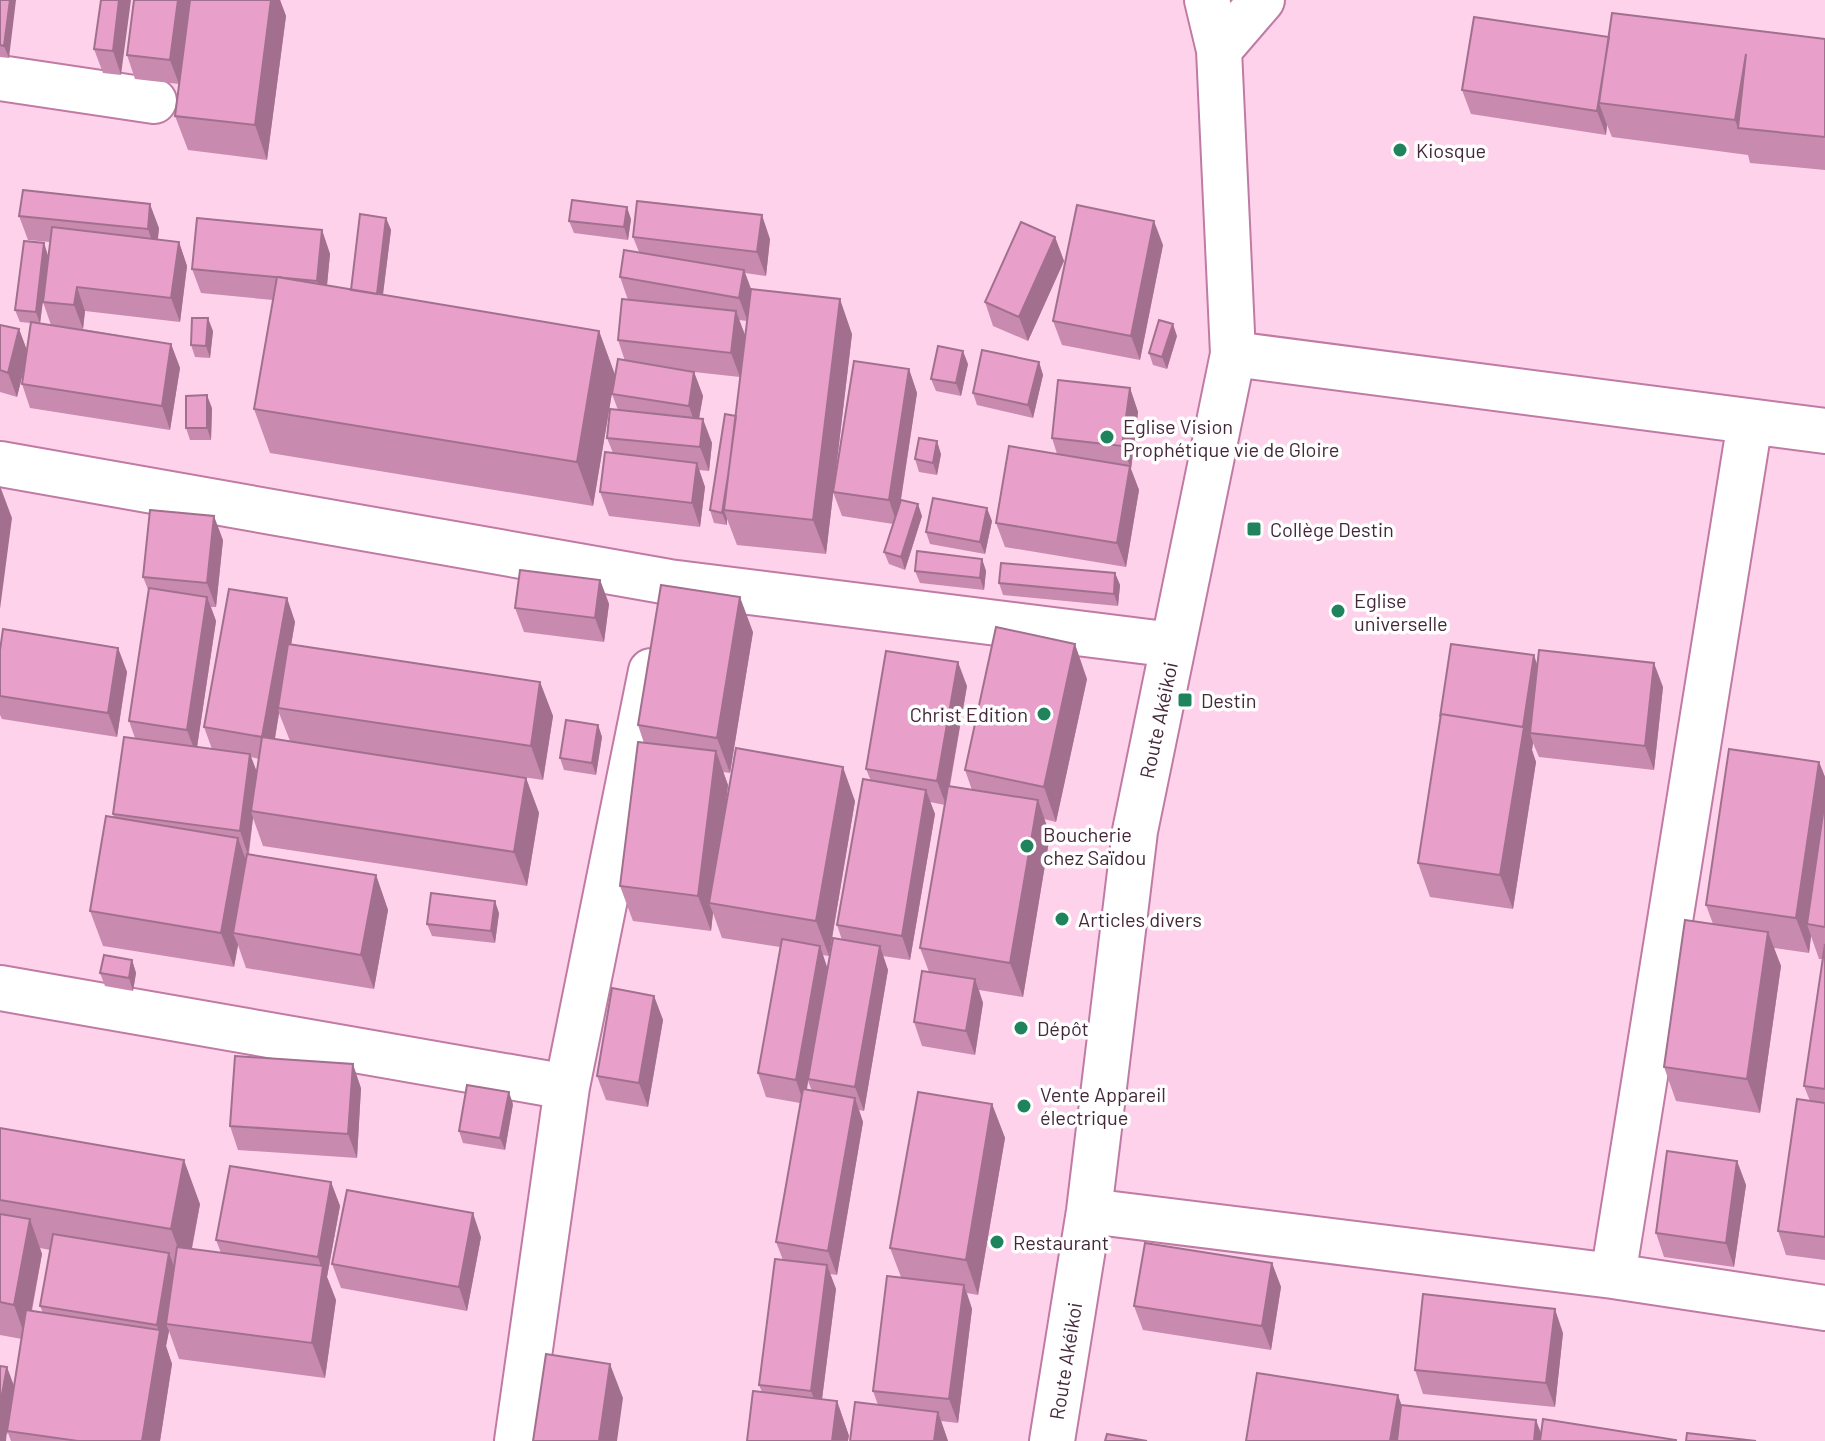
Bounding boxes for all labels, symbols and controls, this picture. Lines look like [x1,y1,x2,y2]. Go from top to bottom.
place label: Kiosque [1416,138,1486,162]
marker: Kiosque [1391,141,1409,159]
place label: Eglise Vision Prophétique vie de Gloire [1123,414,1339,461]
marker: Eglise Vision Prophétique vie de Gloire [1098,428,1116,446]
place label: Collège Destin [1270,517,1394,541]
marker: Collège Destin [1245,520,1263,538]
place label: Eglise universelle [1354,588,1448,635]
marker: Eglise universelle [1329,602,1347,620]
street label: Route Akéikoi [1134,659,1182,781]
place label: Destin [1201,688,1257,712]
marker: Destin [1176,691,1194,709]
place label: Christ Edition [910,702,1028,726]
marker: Christ Edition [1035,705,1053,723]
place label: Boucherie chez Saïdou [1043,822,1146,869]
marker: Boucherie chez Saïdou [1018,837,1036,855]
place label: Articles divers [1078,907,1202,931]
marker: Articles divers [1053,910,1071,928]
place label: Dépôt [1037,1016,1089,1040]
marker: Dépôt [1012,1019,1030,1037]
place label: Vente Appareil électrique [1040,1082,1166,1129]
marker: Vente Appareil électrique [1015,1097,1033,1115]
place label: Restaurant [1013,1230,1109,1254]
marker: Restaurant [988,1233,1006,1251]
street label: Route Akéikoi [1044,1301,1086,1421]

